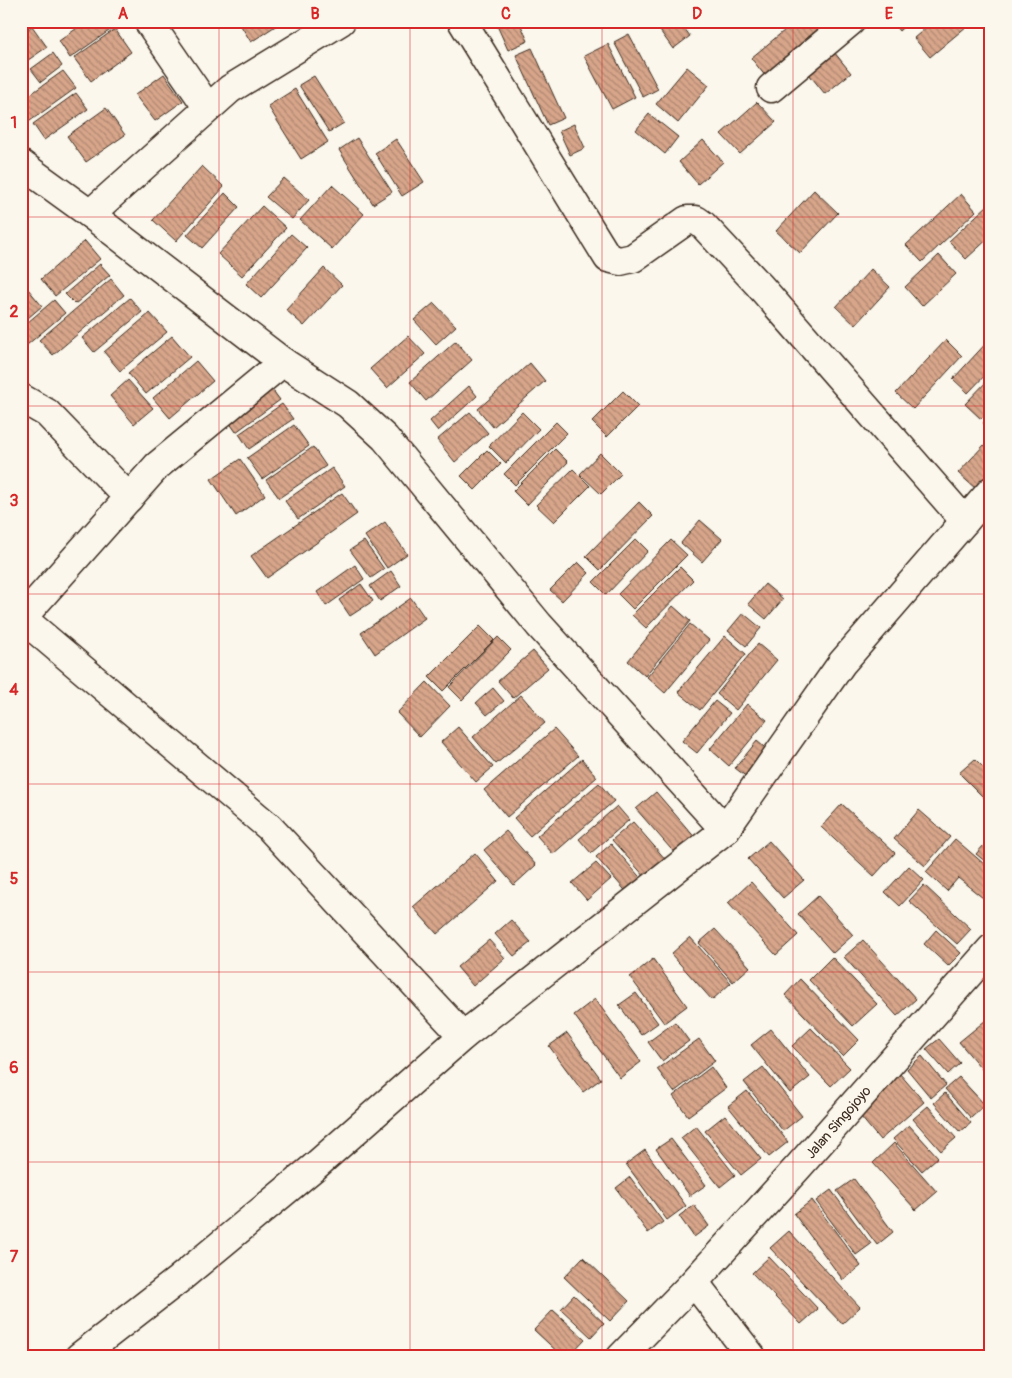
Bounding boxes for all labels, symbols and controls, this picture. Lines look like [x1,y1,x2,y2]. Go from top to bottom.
text: A [118,4,129,24]
text: B [310,4,320,24]
text: C [501,4,511,24]
text: D [692,4,702,24]
text: E [885,4,894,24]
text: 1 [11,113,17,133]
text: 2 [10,302,19,322]
text: 3 [10,491,19,511]
text: 4 [9,680,19,700]
text: 5 [10,869,19,889]
text: 6 [9,1058,19,1078]
street label: Jalan Singojoyo [802,1082,875,1162]
text: 7 [10,1247,19,1267]

